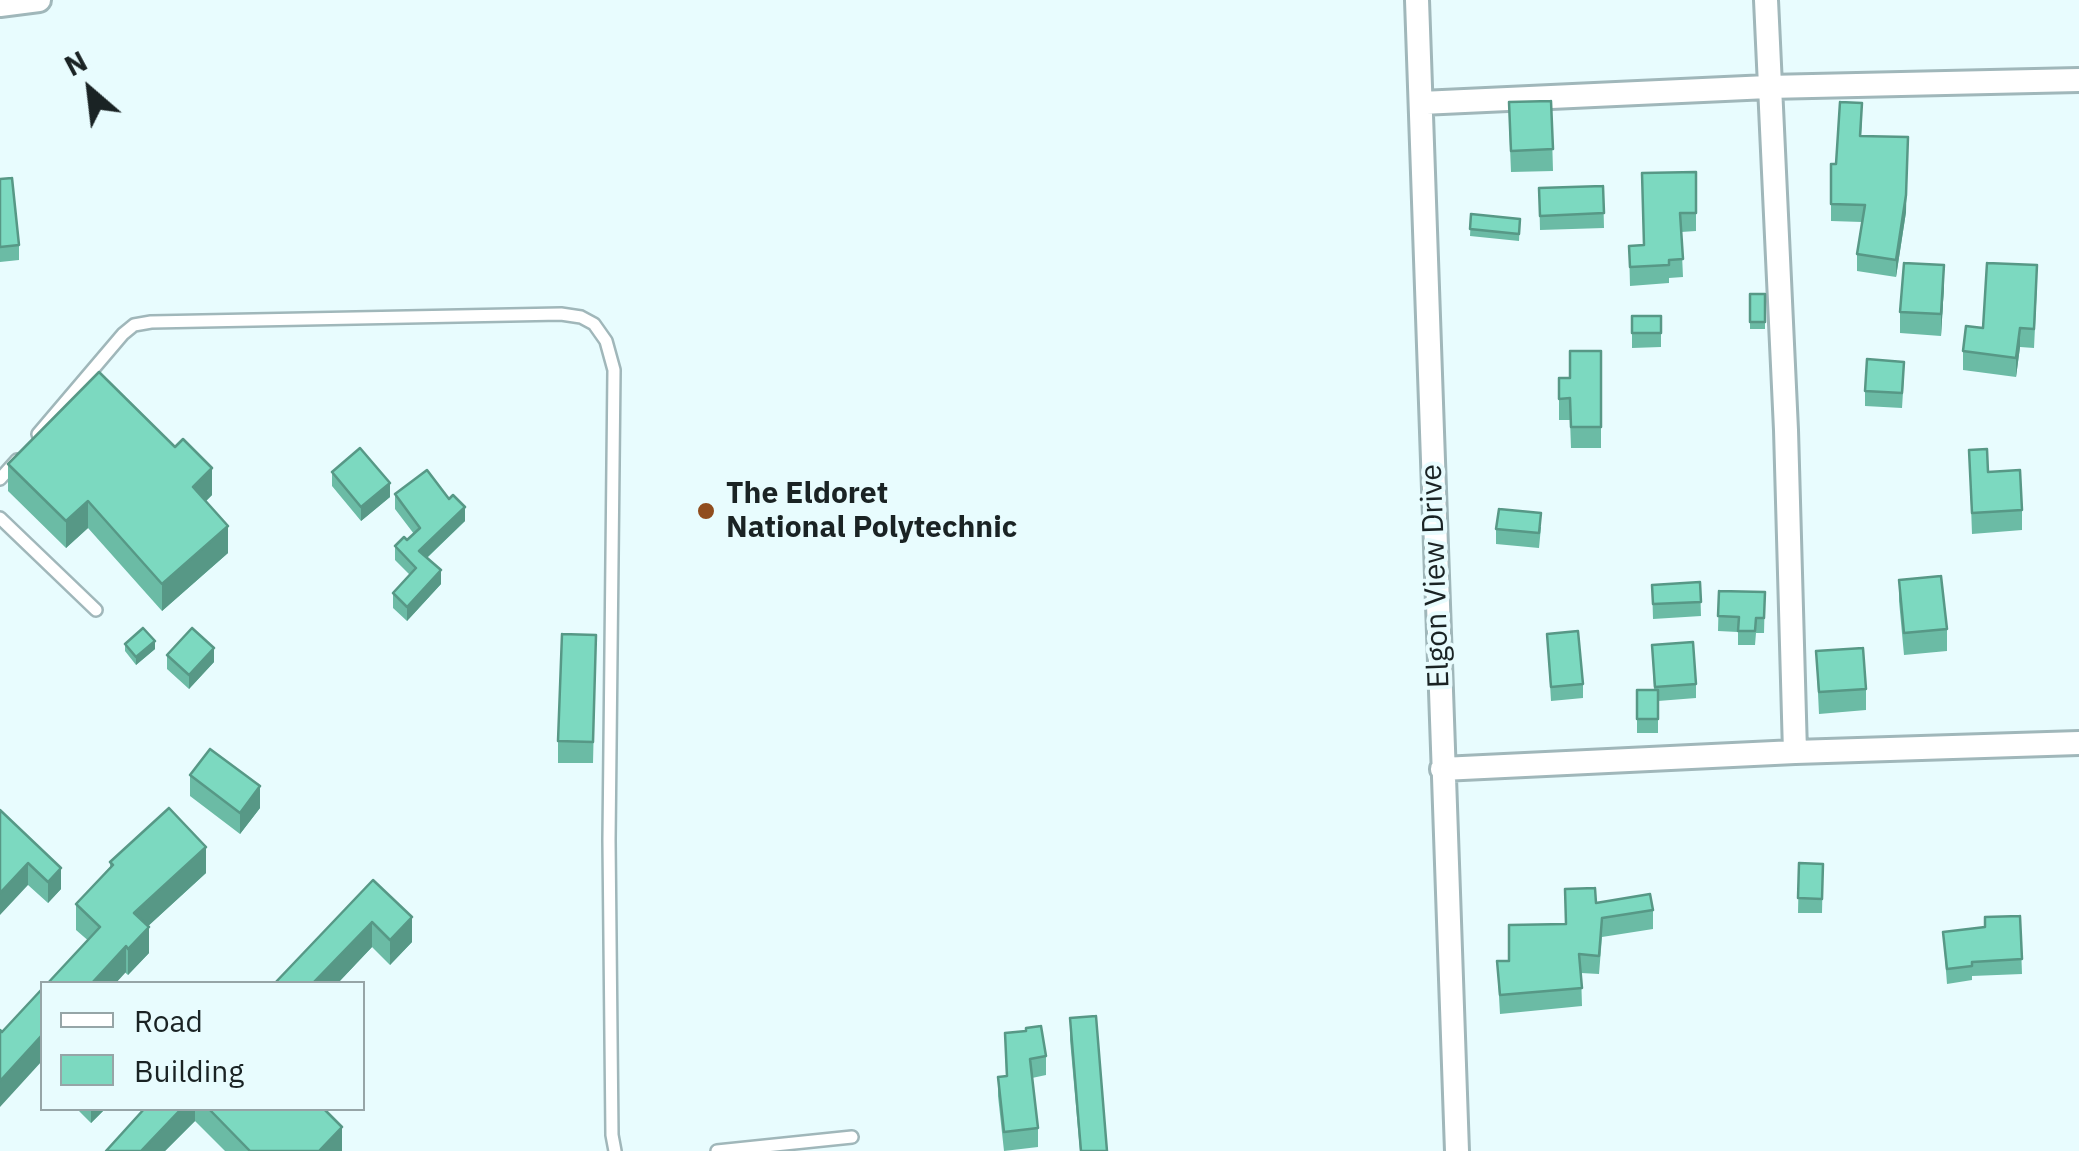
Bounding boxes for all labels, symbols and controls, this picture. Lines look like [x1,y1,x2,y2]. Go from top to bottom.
north arrow [40,40,140,140]
text: N [58,42,93,84]
street label: Elgon View Drive [1414,463,1458,689]
place label: The Eldoret National Polytechnic [726,476,1017,546]
marker: The Eldoret National Polytechnic [695,500,717,522]
legend [40,981,365,1111]
text: Road [134,1001,203,1040]
text: Building [134,1051,244,1090]

